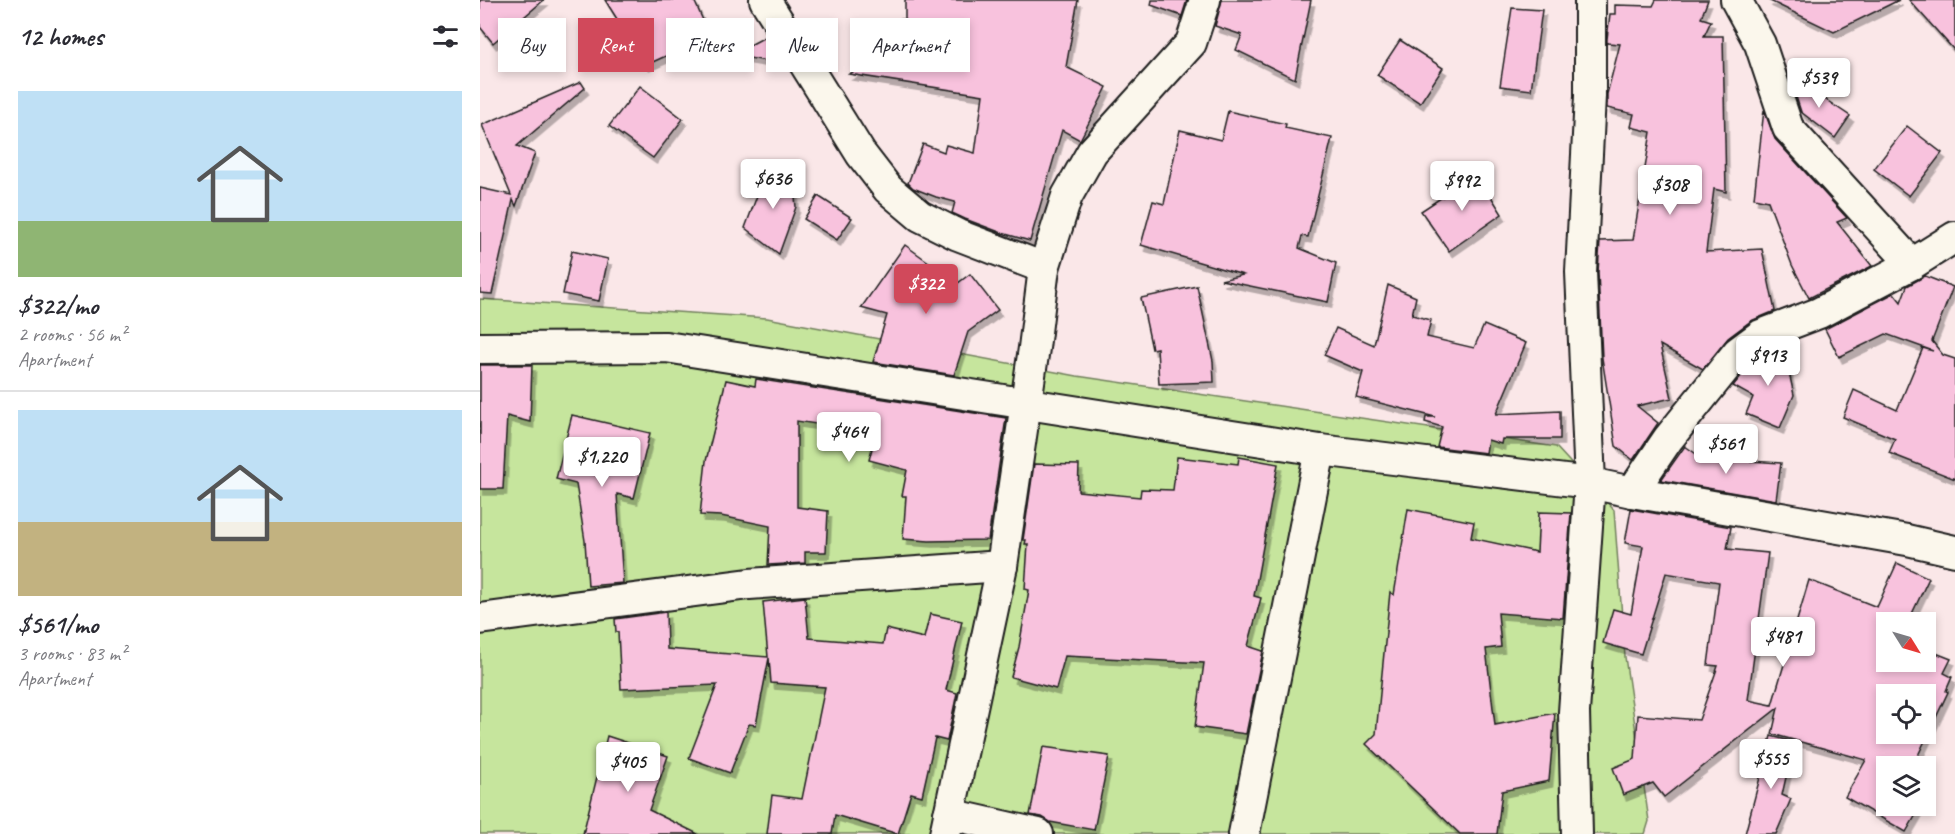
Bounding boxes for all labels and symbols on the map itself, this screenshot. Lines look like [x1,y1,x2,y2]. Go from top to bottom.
pin: $539 [1783,58,1855,109]
pin: $636 [737,159,809,210]
pin: $992 [1426,161,1498,212]
pin: $308 [1634,165,1706,216]
pin: $322 [890,264,962,315]
pin: $913 [1732,336,1804,387]
pin: $464 [813,412,885,463]
pin: $561 [1690,424,1762,475]
pin: $1,220 [553,437,651,488]
north arrow [1876,612,1936,672]
pin: $481 [1747,617,1819,668]
pin: $555 [1735,739,1807,790]
pin: $405 [592,742,664,793]

